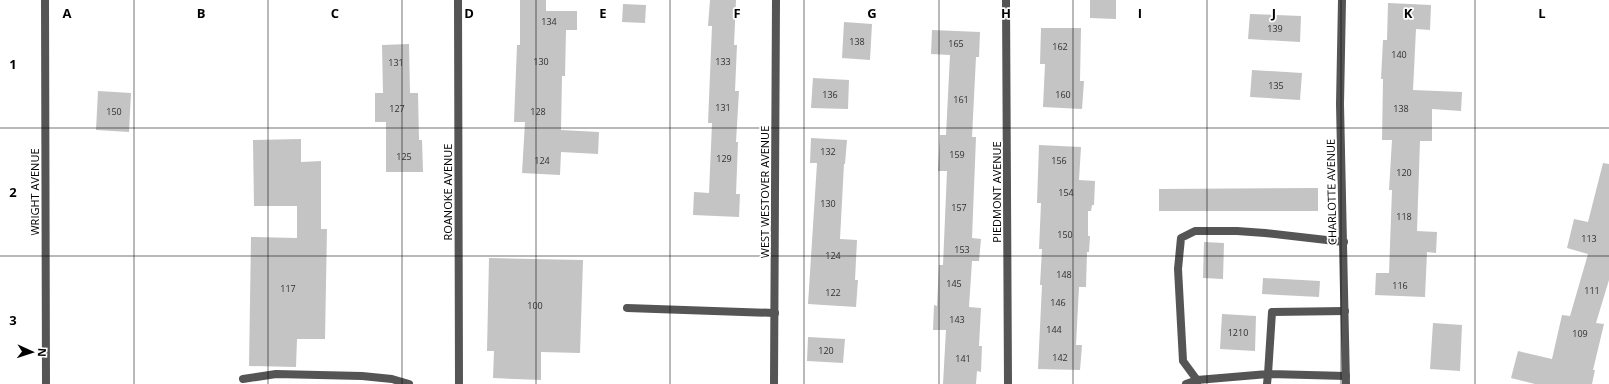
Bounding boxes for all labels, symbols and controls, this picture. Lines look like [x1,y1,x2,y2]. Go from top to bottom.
text: A [63,4,72,22]
text: B [197,4,206,22]
text: C [331,4,339,22]
text: D [464,4,474,22]
text: E [599,4,607,22]
text: F [733,4,741,22]
text: G [867,4,877,22]
text: H [1001,4,1011,22]
text: I [1138,4,1142,22]
text: J [1271,4,1276,22]
text: K [1404,4,1413,22]
text: L [1538,4,1546,22]
house number: 134 [541,15,557,28]
house number: 139 [1267,22,1283,35]
house number: 138 [849,35,865,48]
house number: 165 [948,37,964,50]
house number: 162 [1052,40,1068,53]
house number: 140 [1391,48,1407,61]
text: 1 [9,55,17,73]
house number: 130 [533,55,549,68]
house number: 133 [715,55,731,68]
house number: 131 [388,56,404,69]
house number: 135 [1268,79,1284,92]
house number: 136 [822,88,838,101]
house number: 160 [1055,88,1071,101]
house number: 161 [953,93,969,106]
house number: 131 [715,101,731,114]
house number: 127 [389,102,405,115]
house number: 138 [1393,102,1409,115]
house number: 150 [106,105,122,118]
house number: 128 [530,105,546,118]
street label: WEST WESTOVER AVENUE [757,126,772,258]
street label: CHARLOTTE AVENUE [1323,139,1339,245]
street label: PIEDMONT AVENUE [989,141,1004,243]
street label: ROANOKE AVENUE [440,144,455,240]
house number: 132 [820,145,836,158]
street label: WRIGHT AVENUE [27,148,42,236]
house number: 159 [949,148,965,161]
house number: 125 [396,150,412,163]
house number: 129 [716,152,732,165]
house number: 124 [534,154,550,167]
house number: 156 [1051,154,1067,167]
house number: 120 [1396,166,1412,179]
text: 2 [9,183,17,201]
house number: 154 [1058,186,1074,199]
house number: 130 [820,197,836,210]
house number: 157 [951,201,967,214]
house number: 118 [1396,210,1412,223]
house number: 150 [1057,228,1073,241]
house number: 113 [1581,232,1597,245]
house number: 153 [954,243,970,256]
house number: 124 [825,249,841,262]
house number: 148 [1056,268,1072,281]
house number: 145 [946,277,962,290]
house number: 116 [1392,279,1408,292]
house number: 117 [280,282,296,295]
house number: 111 [1584,284,1600,297]
house number: 122 [825,286,841,299]
house number: 146 [1050,296,1066,309]
house number: 100 [527,299,543,312]
text: 3 [9,311,17,329]
house number: 143 [949,313,965,326]
house number: 144 [1046,323,1062,336]
house number: 1210 [1228,326,1248,339]
house number: 109 [1572,327,1588,340]
north arrow [12,332,52,372]
house number: 120 [818,344,834,357]
text: N [35,348,50,357]
house number: 142 [1052,351,1068,364]
house number: 141 [955,352,971,365]

